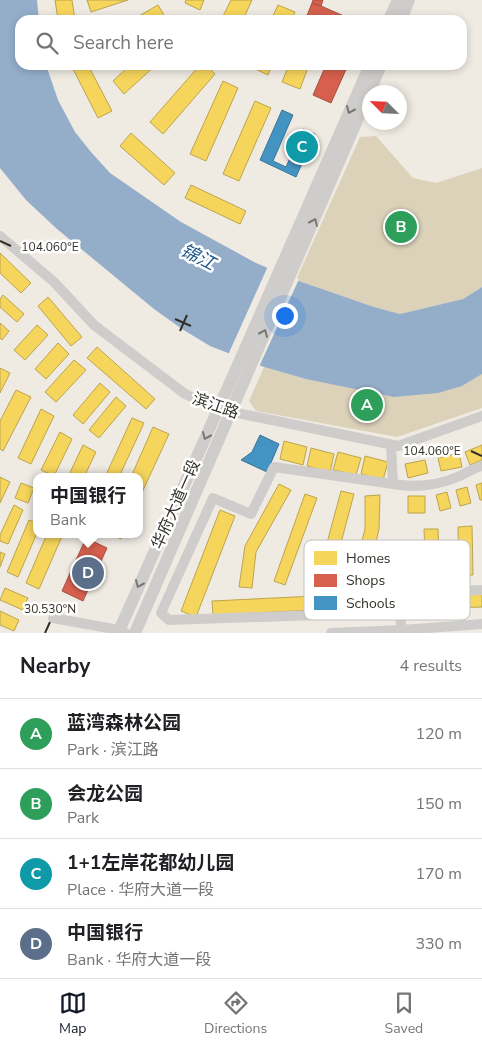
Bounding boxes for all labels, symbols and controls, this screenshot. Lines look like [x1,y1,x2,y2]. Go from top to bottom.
search box [15,15,467,70]
icon: search [33,29,61,57]
text: Search here [73,30,174,56]
north arrow [362,85,407,130]
one-way arrow [346,105,357,114]
pin: C [286,128,318,166]
pin: B [385,208,417,246]
one-way arrow [307,218,318,227]
water label: 锦江 [177,238,221,277]
text: 104.060°E [21,239,79,255]
your location [272,303,298,329]
one-way arrow [258,329,269,338]
pin: A [351,386,383,424]
street label: 滨江路 [189,388,242,424]
one-way arrow [202,431,213,440]
text: 104.060°E [403,443,461,459]
street label: 华府大道一段 [146,456,205,553]
popup [33,473,143,538]
text: 中国银行 [50,483,126,509]
text: Bank [50,509,86,531]
legend [304,540,470,620]
text: Homes [346,549,391,568]
pin: D [72,554,104,592]
text: Shops [346,571,386,590]
one-way arrow [135,579,146,588]
text: Schools [346,594,396,613]
text: 30.530°N [24,601,76,617]
text: Nearby [20,652,90,680]
text: 4 results [400,655,462,677]
text: 蓝湾森林公园 [67,710,181,736]
text: A [30,723,42,745]
text: 120 m [415,723,462,745]
text: Park · 滨江路 [67,739,159,761]
text: 会龙公园 [67,781,143,807]
text: B [30,793,42,815]
text: 150 m [415,793,462,815]
text: Park [67,807,99,829]
text: 1+1左岸花都幼儿园 [67,850,234,876]
text: C [31,863,41,885]
text: 170 m [415,863,462,885]
text: Place · 华府大道一段 [67,879,214,901]
text: 中国银行 [67,920,143,946]
text: D [30,933,42,955]
text: 330 m [415,933,462,955]
text: Bank · 华府大道一段 [67,949,211,971]
tab: Map [59,989,87,1038]
tab: Directions [204,989,267,1038]
tab: Saved [385,989,423,1038]

